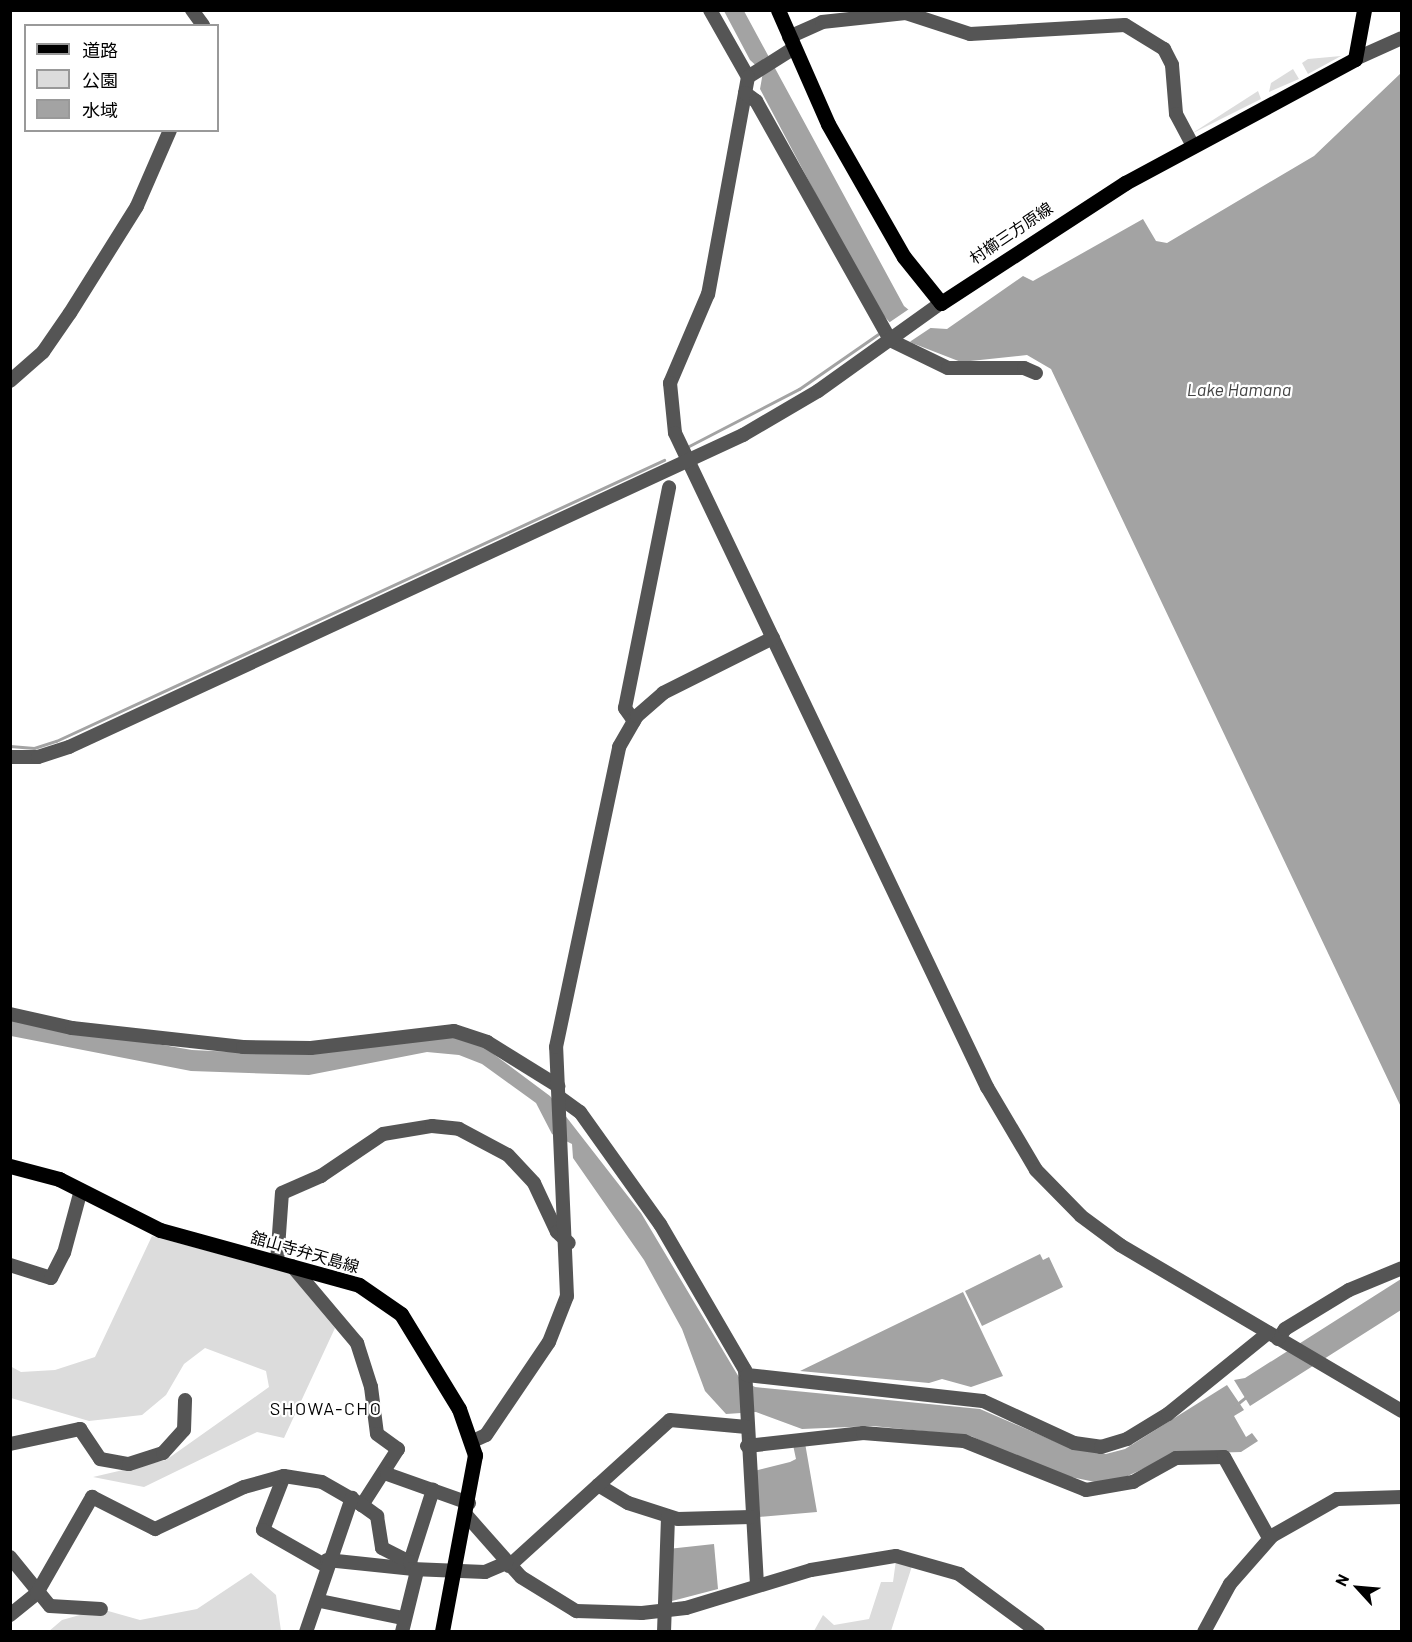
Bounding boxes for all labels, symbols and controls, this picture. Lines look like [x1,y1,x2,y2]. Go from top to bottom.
legend [24,24,219,132]
text: 道路 [82,39,118,61]
text: 公園 [82,69,118,91]
text: 水域 [82,99,118,121]
street label: 村櫛三方原線 [966,198,1056,268]
water label: Lake Hamana [1187,378,1291,400]
street label: 舘山寺弁天島線 [249,1227,361,1277]
district label: SHOWA-CHO [270,1397,382,1419]
north arrow [1328,1558,1388,1618]
text: N [1330,1571,1352,1589]

